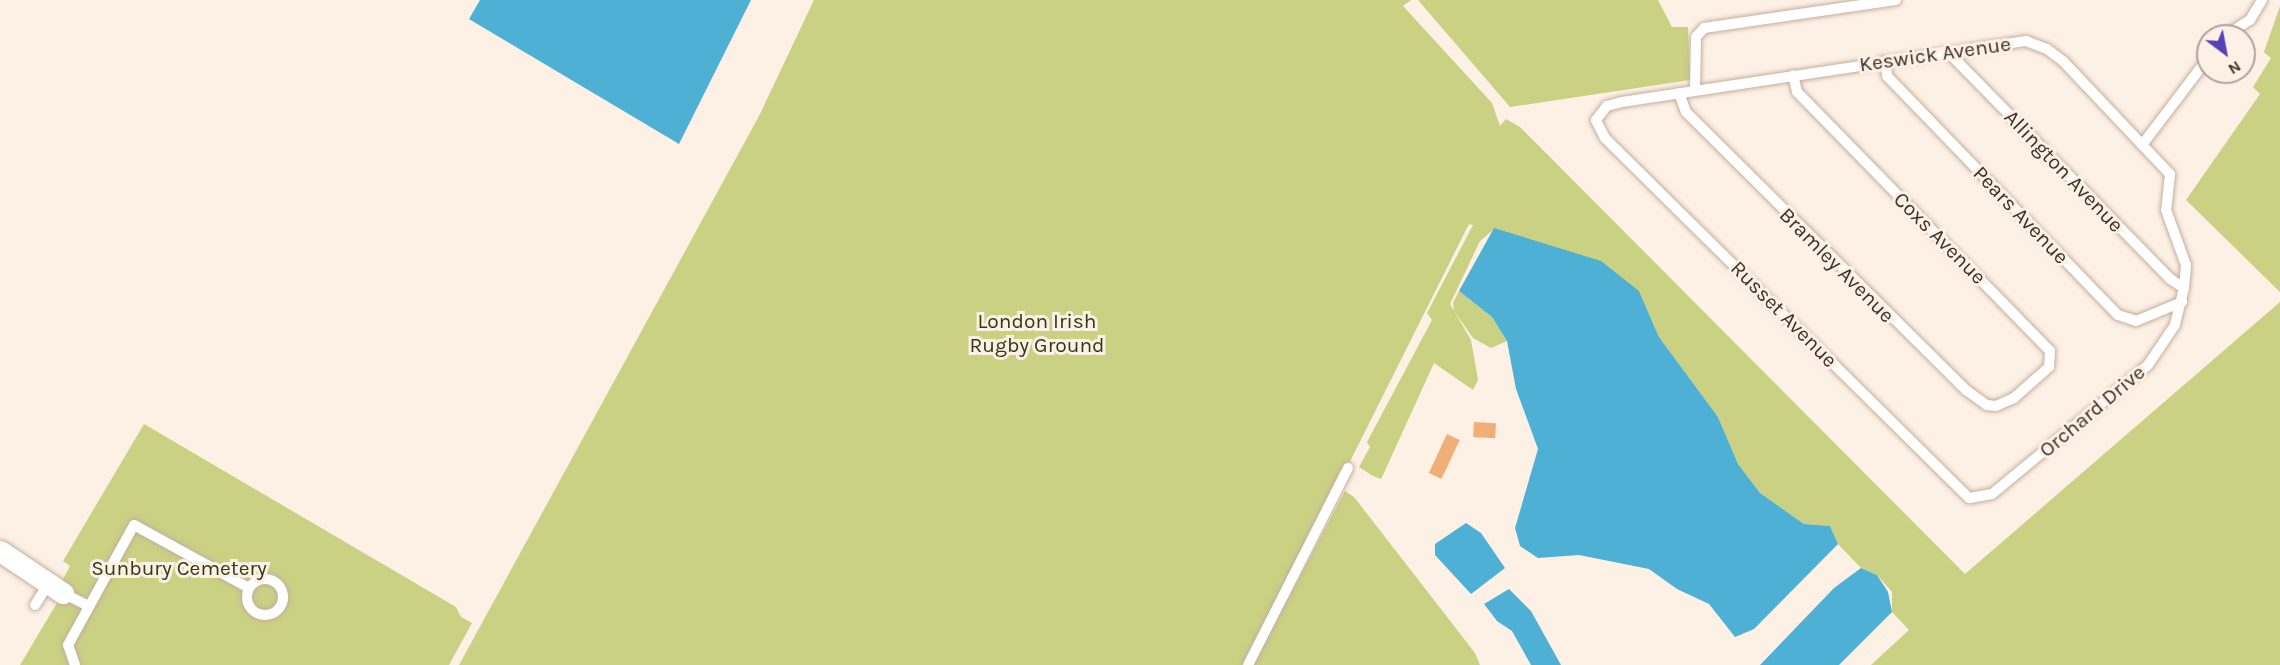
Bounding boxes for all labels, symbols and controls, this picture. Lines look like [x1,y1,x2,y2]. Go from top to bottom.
north arrow [2196,24,2256,84]
street label: Keswick Avenue [1858,31,2012,77]
text: N [2225,57,2245,79]
street label: Allington Avenue [1999,104,2129,238]
street label: Pears Avenue [1968,161,2074,269]
street label: Coxs Avenue [1889,187,1991,289]
street label: Bramley Avenue [1774,202,1900,328]
street label: Russet Avenue [1725,255,1843,373]
park label: London Irish Rugby Ground [969,308,1105,358]
street label: Orchard Drive [2034,359,2150,463]
park label: Sunbury Cemetery [91,555,267,581]

